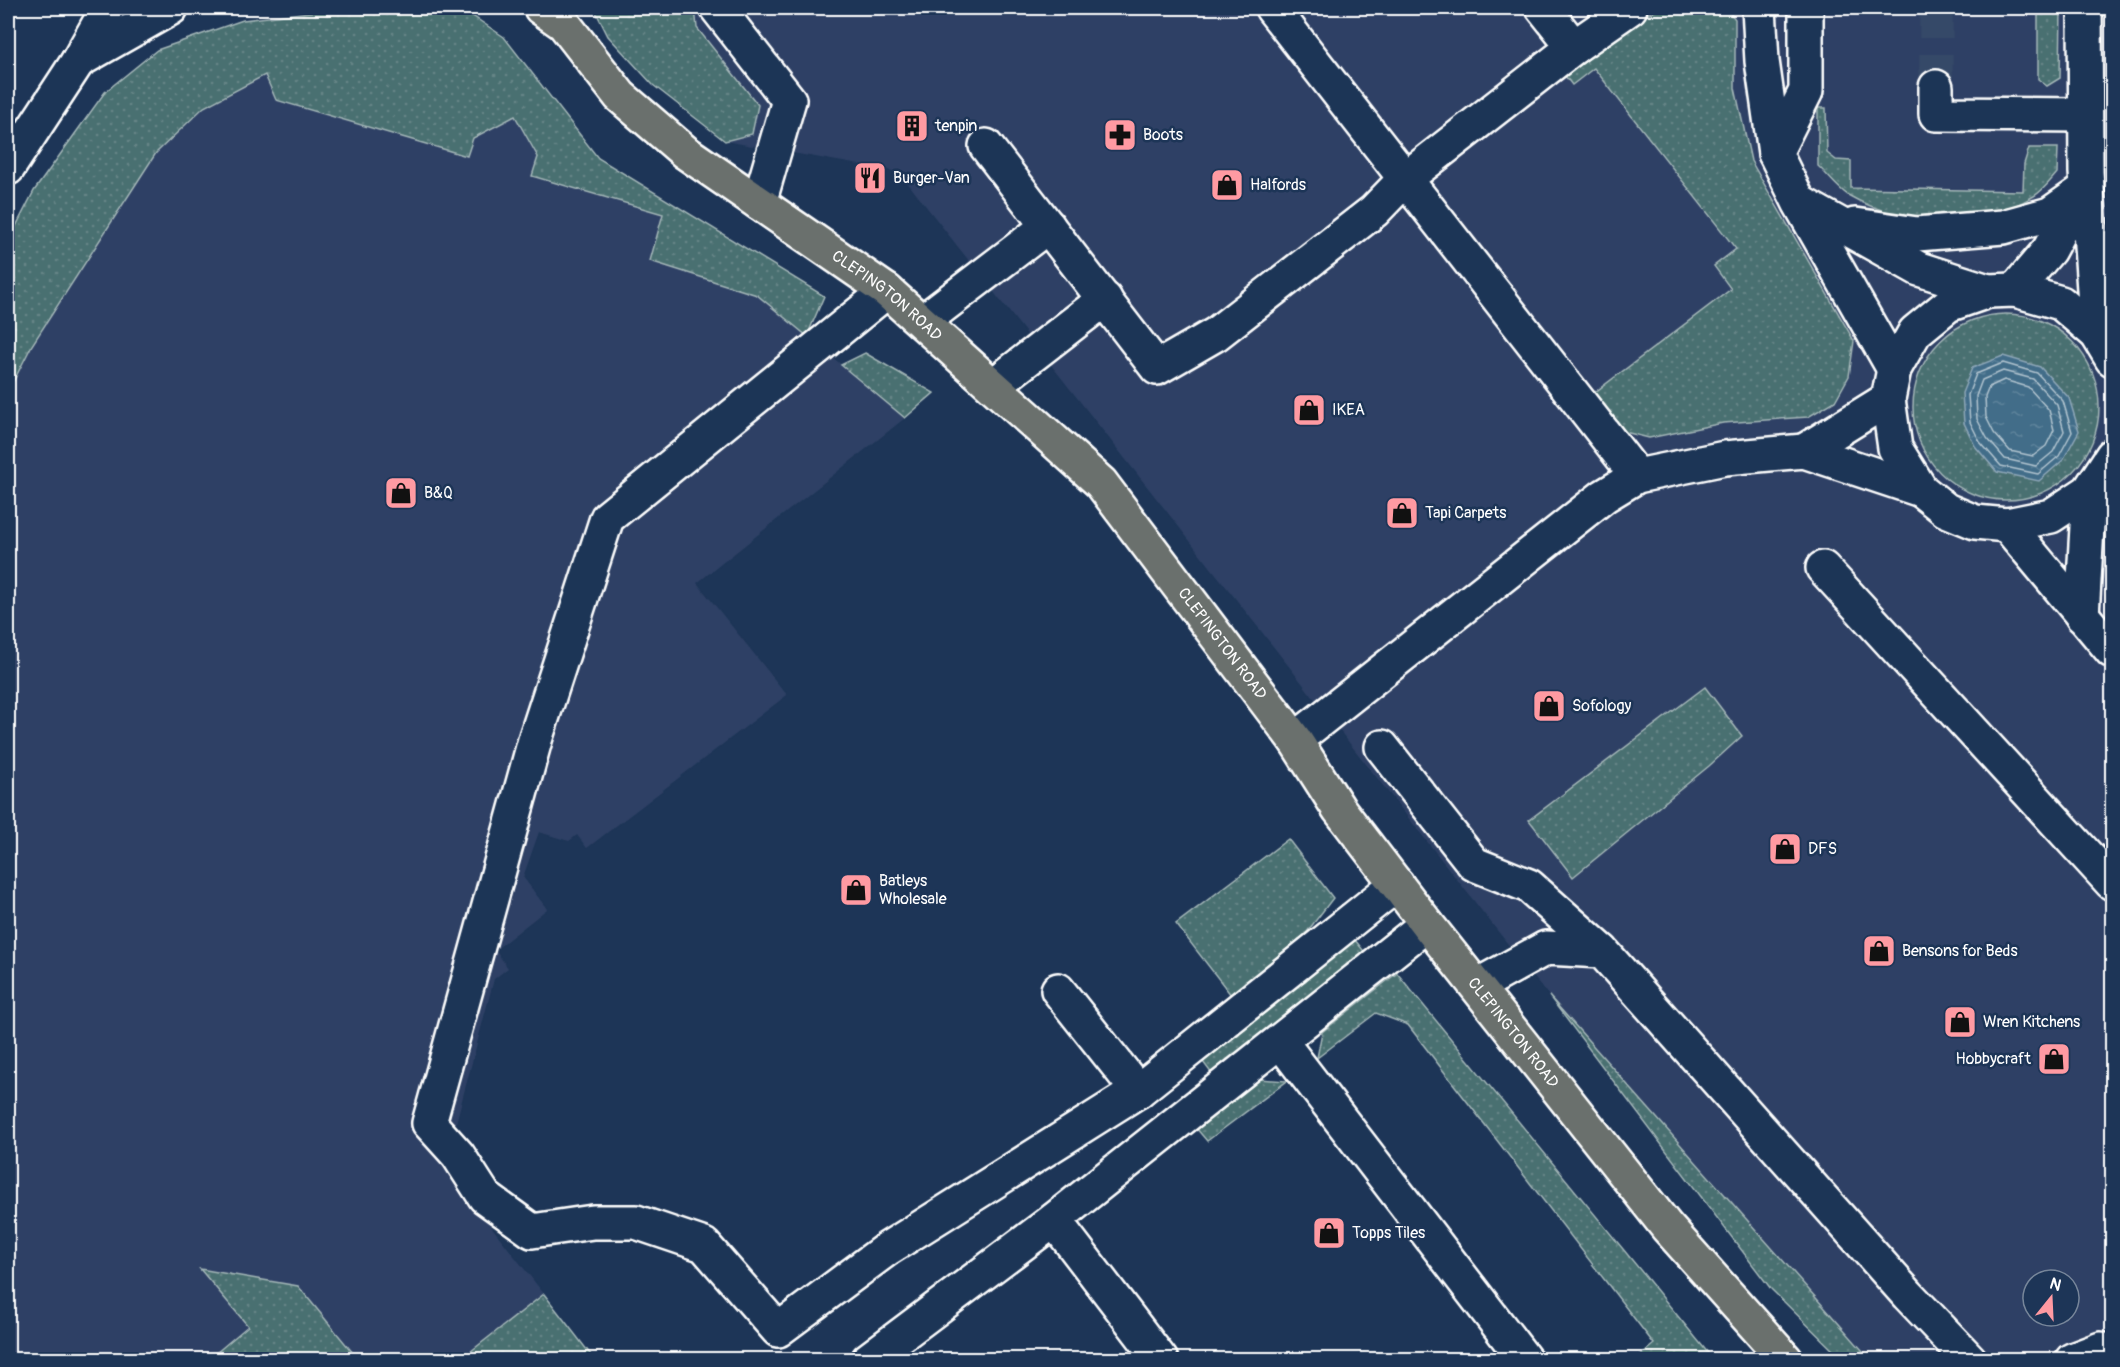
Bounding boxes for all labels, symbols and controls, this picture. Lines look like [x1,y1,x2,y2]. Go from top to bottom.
building icon: tenpin [894,108,930,144]
place label: tenpin [934,116,977,136]
pharmacy icon: Boots [1102,117,1138,153]
place label: Boots [1143,125,1183,145]
restaurant icon: Burger-Van [852,160,888,196]
shop icon: Halfords [1209,167,1245,203]
place label: Burger-Van [893,168,970,188]
place label: Halfords [1250,175,1306,195]
street label: CLEPINGTON ROAD [828,246,946,345]
shop icon: IKEA [1291,392,1327,428]
place label: IKEA [1332,400,1365,420]
shop icon: B&Q [383,475,419,511]
place label: B&Q [424,483,453,503]
shop icon: Tapi Carpets [1384,495,1420,531]
place label: Tapi Carpets [1425,503,1506,523]
street label: CLEPINGTON ROAD [1174,584,1271,704]
shop icon: Sofology [1531,688,1567,724]
place label: Sofology [1572,696,1631,716]
shop icon: DFS [1767,831,1803,867]
place label: DFS [1808,839,1837,859]
place label: Batleys Wholesale [879,871,947,909]
shop icon: Batleys Wholesale [838,872,874,908]
shop icon: Bensons for Beds [1861,933,1897,969]
place label: Bensons for Beds [1902,941,2018,961]
street label: CLEPINGTON ROAD [1463,973,1563,1092]
shop icon: Wren Kitchens [1942,1004,1978,1040]
place label: Wren Kitchens [1983,1012,2080,1032]
shop icon: Hobbycraft [2036,1041,2072,1077]
place label: Hobbycraft [1956,1049,2032,1069]
shop icon: Topps Tiles [1311,1215,1347,1251]
place label: Topps Tiles [1352,1223,1425,1243]
north arrow [2021,1268,2081,1328]
text: N [2047,1274,2064,1296]

